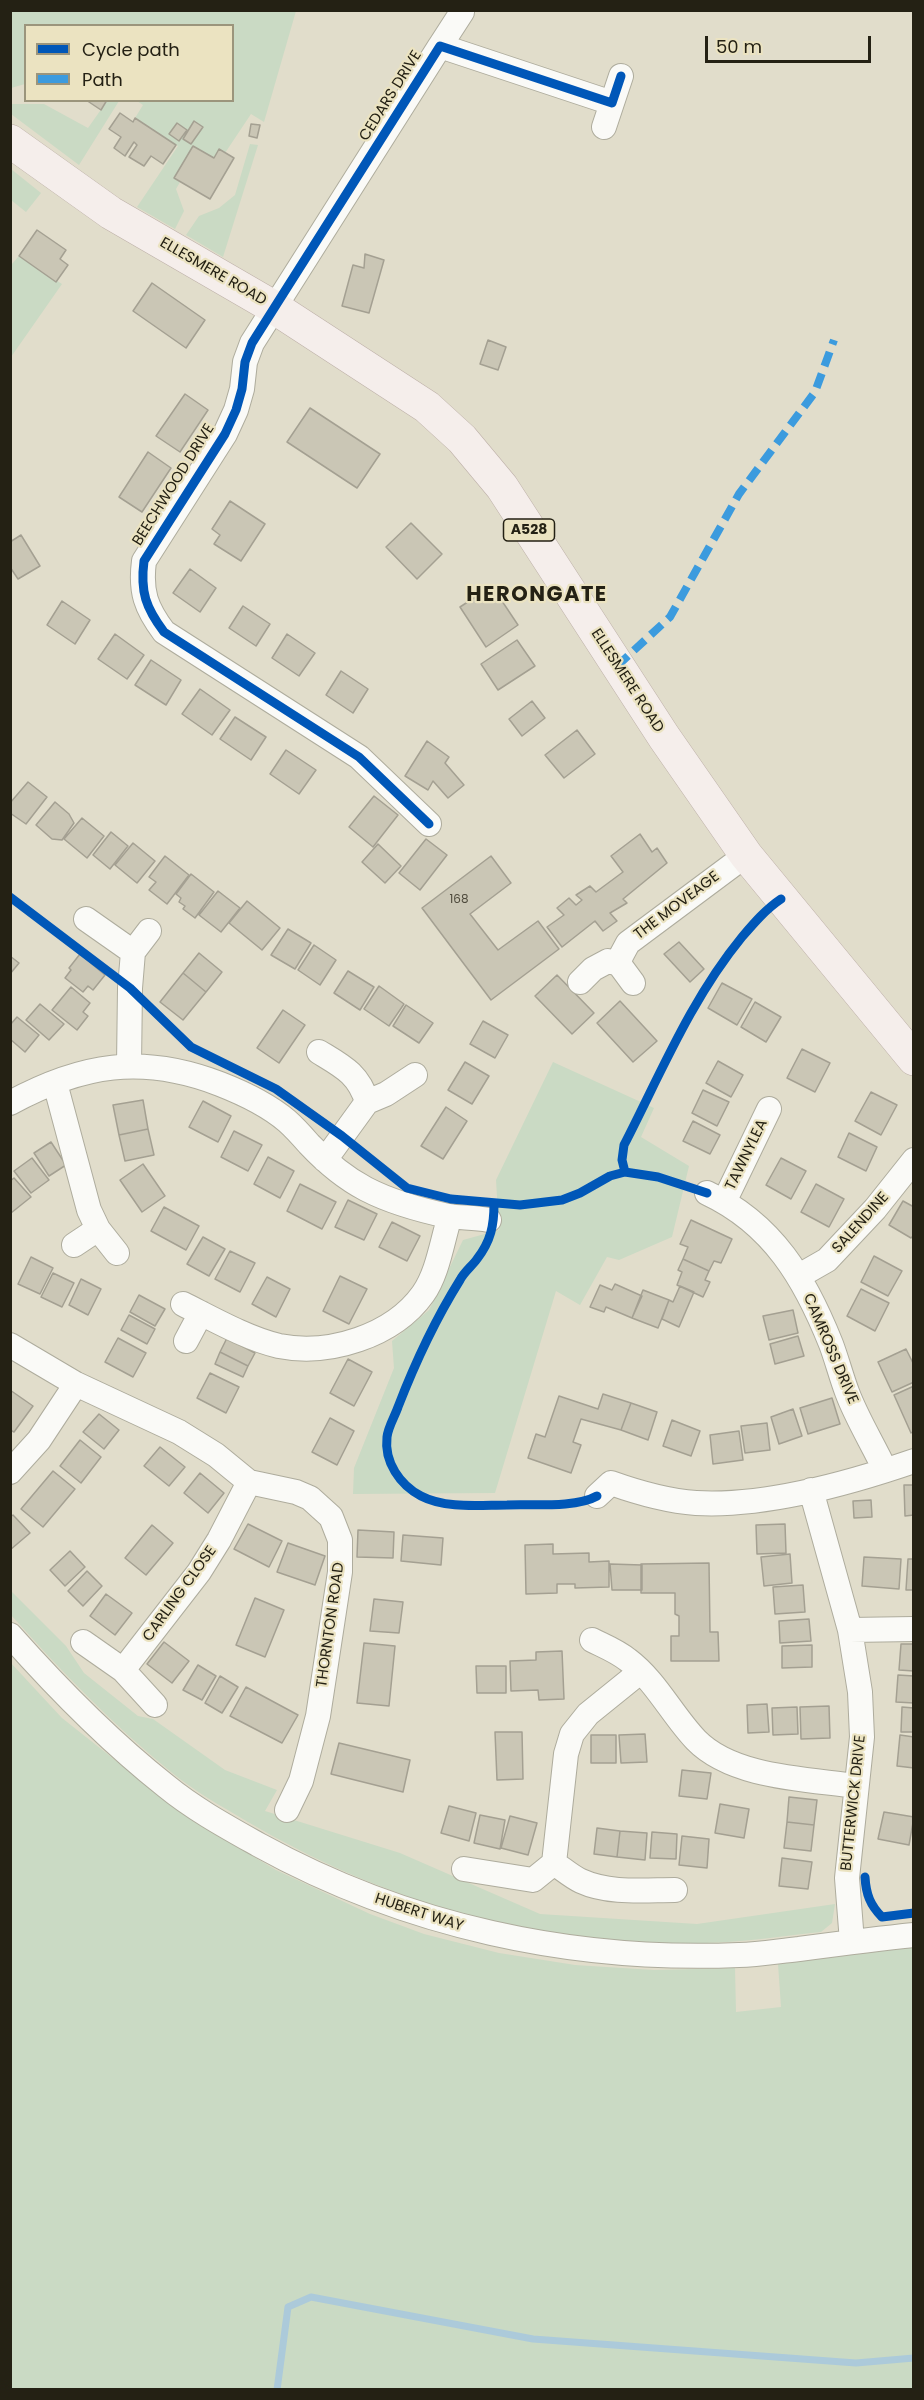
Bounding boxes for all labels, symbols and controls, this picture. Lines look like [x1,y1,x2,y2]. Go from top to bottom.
legend [24,24,234,102]
scale bar [708,24,874,62]
text: 50 m [716,34,762,59]
text: Cycle path [82,37,180,62]
street label: CEDARS DRIVE [356,47,426,145]
text: Path [82,67,123,92]
street label: ELLESMERE ROAD [156,234,270,310]
street label: BEECHWOOD DRIVE [129,421,219,549]
road number: A528 [504,519,554,541]
district label: HERONGATE [466,583,608,609]
street label: ELLESMERE ROAD [587,626,667,736]
street label: THE MOVEAGE [631,868,723,944]
house number: 168 [449,893,469,907]
street label: TAWNYLEA [722,1117,772,1193]
street label: SALENDINE [829,1189,893,1257]
street label: CAMROSS DRIVE [799,1291,861,1407]
street label: CARLING CLOSE [139,1543,221,1645]
street label: THORNTON ROAD [313,1561,349,1689]
street label: BUTTERWICK DRIVE [838,1734,870,1872]
street label: HUBERT WAY [372,1890,466,1936]

